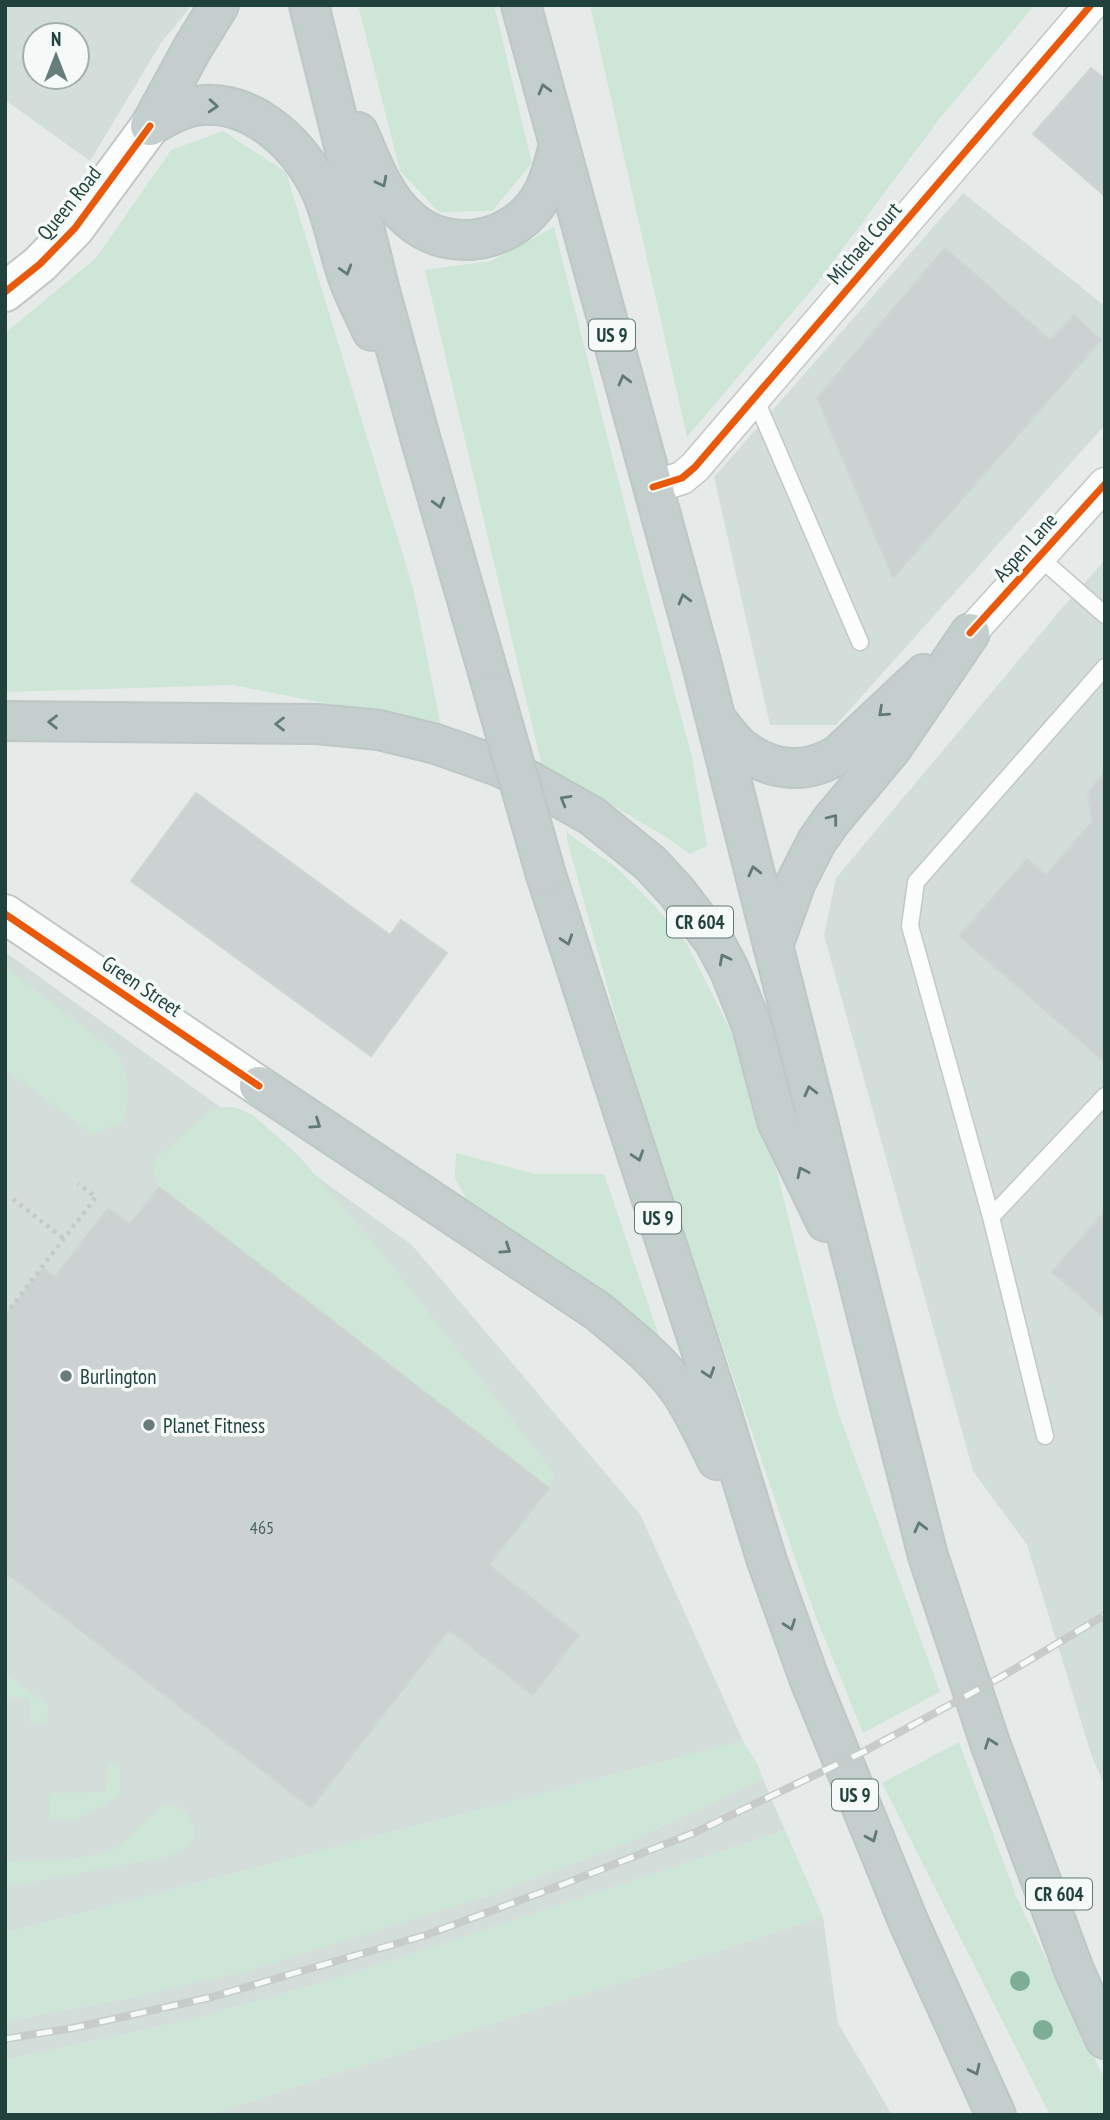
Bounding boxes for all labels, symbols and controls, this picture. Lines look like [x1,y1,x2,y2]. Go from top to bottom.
north arrow [21,21,91,91]
text: N [51,27,61,51]
one-way arrow [538,84,553,96]
one-way arrow [208,99,219,114]
street label: Queen Road [31,161,107,245]
one-way arrow [373,175,387,187]
street label: Michael Court [821,196,907,290]
one-way arrow [338,264,353,276]
road number: US 9 [589,320,635,350]
one-way arrow [617,374,632,386]
one-way arrow [430,497,445,509]
street label: Aspen Lane [987,507,1063,587]
one-way arrow [677,593,692,605]
one-way arrow [878,703,891,716]
one-way arrow [47,714,57,730]
one-way arrow [274,716,285,732]
one-way arrow [560,795,573,808]
one-way arrow [825,814,838,826]
one-way arrow [748,865,762,877]
road number: CR 604 [667,906,733,938]
one-way arrow [559,934,574,946]
street label: Green Street [97,950,187,1023]
one-way arrow [718,954,732,966]
one-way arrow [804,1085,818,1097]
one-way arrow [308,1115,321,1128]
one-way arrow [630,1150,644,1162]
one-way arrow [796,1167,810,1179]
road number: US 9 [635,1202,681,1234]
one-way arrow [498,1241,511,1254]
place label: Burlington [80,1363,156,1390]
one-way arrow [700,1366,715,1378]
marker: Burlington [58,1368,74,1384]
place label: Planet Fitness [163,1412,265,1439]
marker: Planet Fitness [141,1417,157,1433]
house number: 465 [250,1516,274,1539]
one-way arrow [914,1521,928,1533]
one-way arrow [782,1619,796,1631]
one-way arrow [984,1738,998,1750]
road number: US 9 [832,1780,878,1811]
one-way arrow [864,1831,878,1843]
road number: CR 604 [1026,1878,1092,1910]
one-way arrow [967,2063,981,2075]

